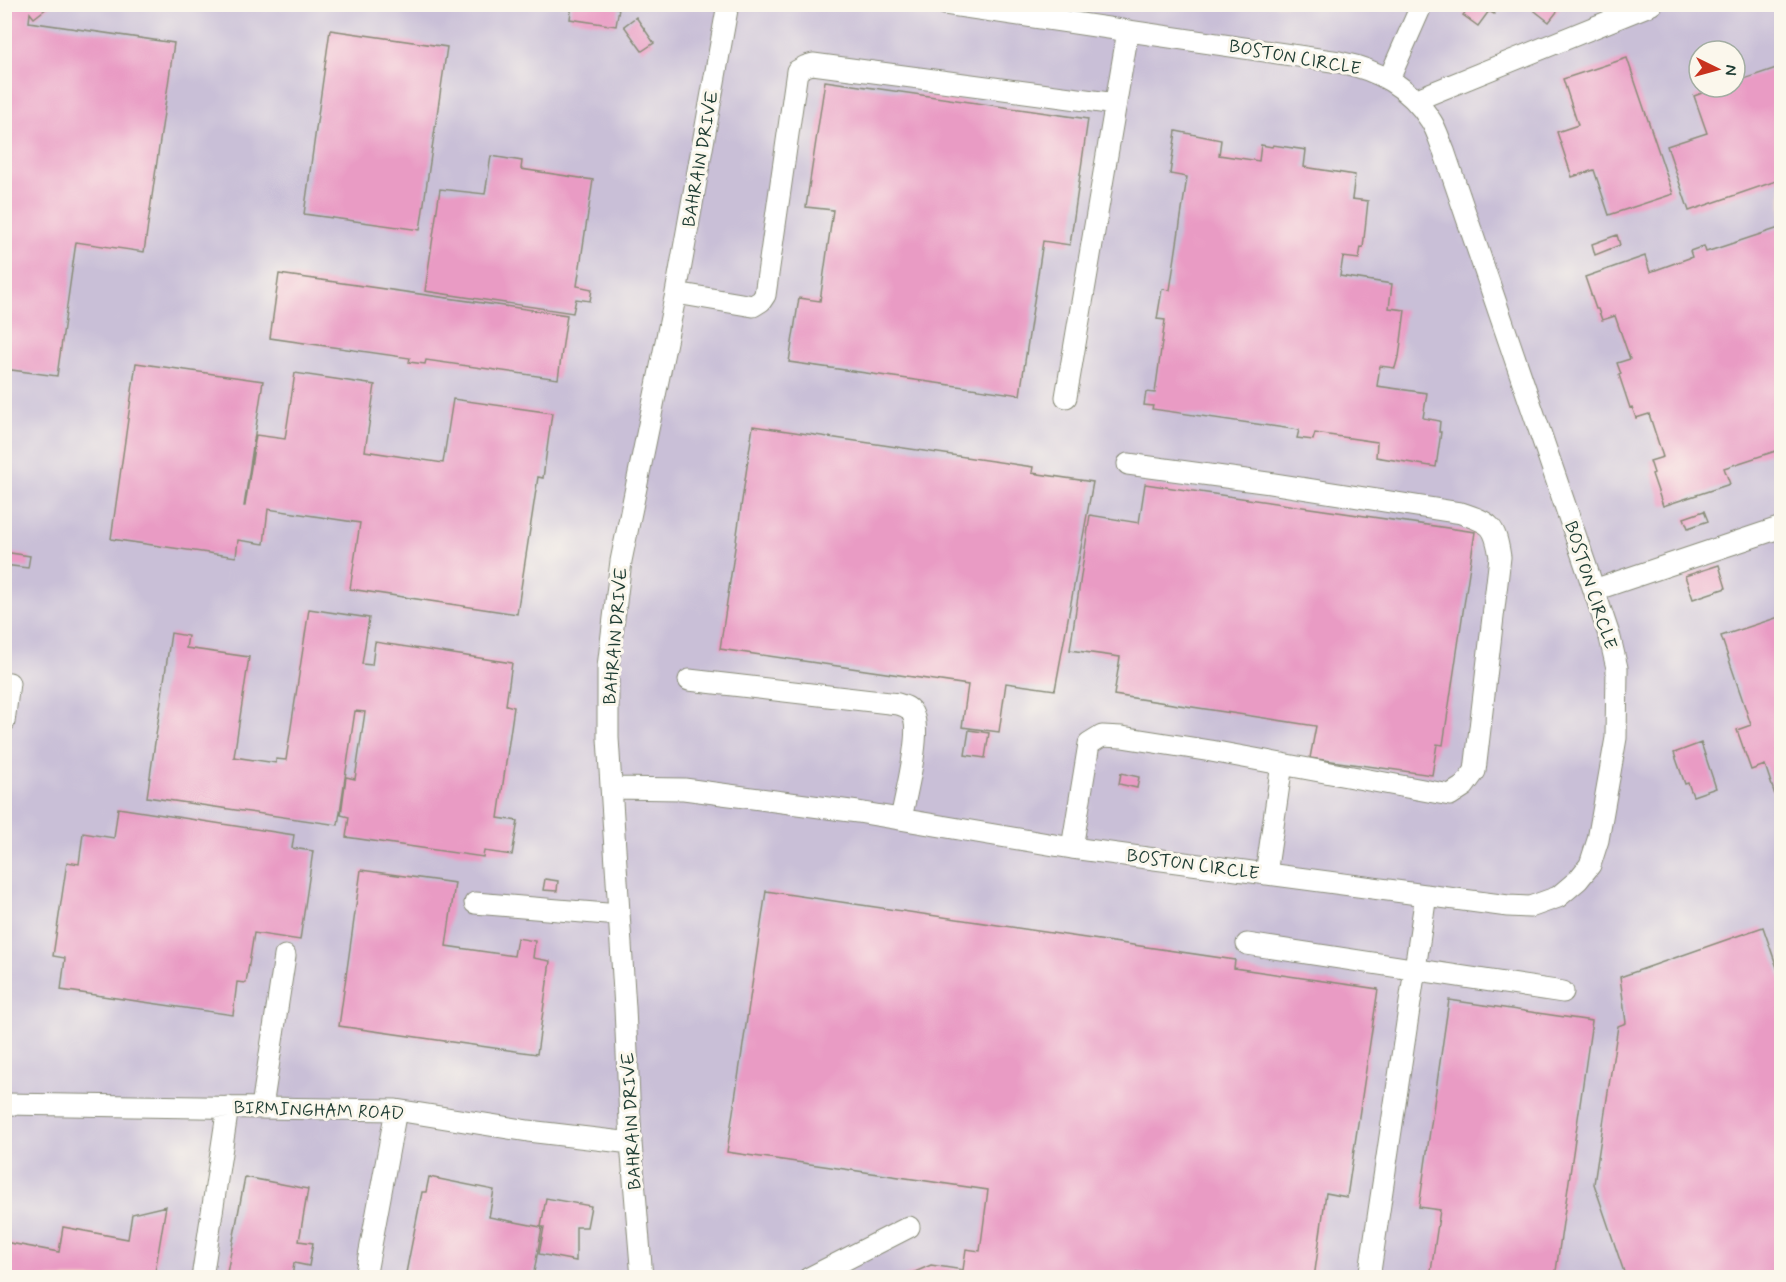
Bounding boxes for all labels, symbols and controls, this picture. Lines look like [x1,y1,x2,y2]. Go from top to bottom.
street label: BOSTON CIRCLE [1227,35,1363,81]
north arrow [1687,39,1747,99]
text: N [1720,64,1741,76]
street label: BAHRAIN DRIVE [677,89,725,229]
street label: BOSTON CIRCLE [1558,518,1622,652]
street label: BAHRAIN DRIVE [598,566,634,706]
street label: BOSTON CIRCLE [1125,844,1261,886]
street label: BAHRAIN DRIVE [616,1051,648,1190]
street label: BIRMINGHAM ROAD [233,1096,405,1126]

